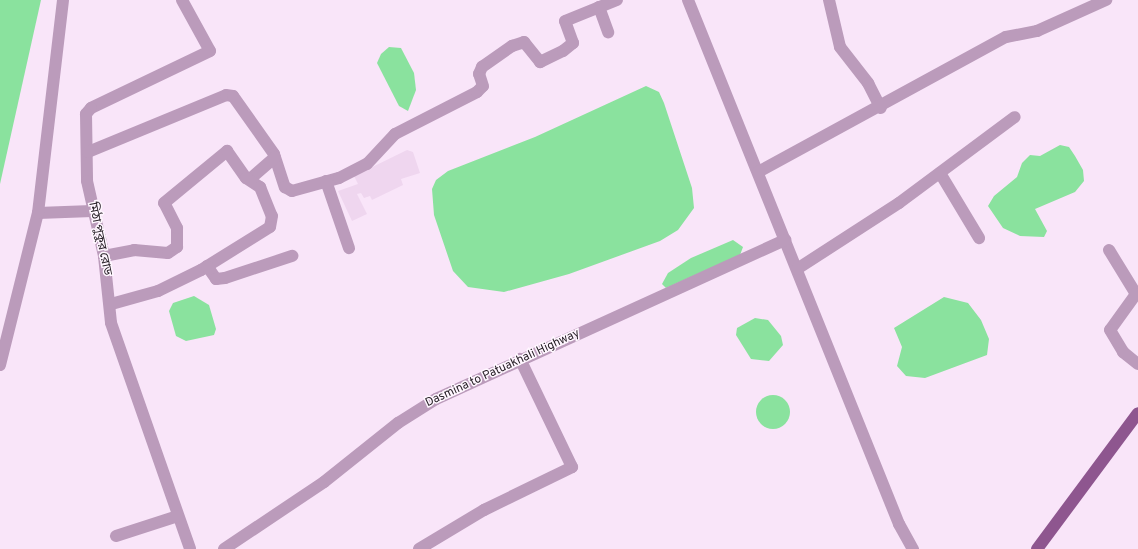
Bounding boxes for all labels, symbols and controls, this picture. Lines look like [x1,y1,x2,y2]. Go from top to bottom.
street label: মিঠা পুকুর রোড [84,201,114,277]
street label: Dasmina to Patuakhali Highway [424,327,582,411]

